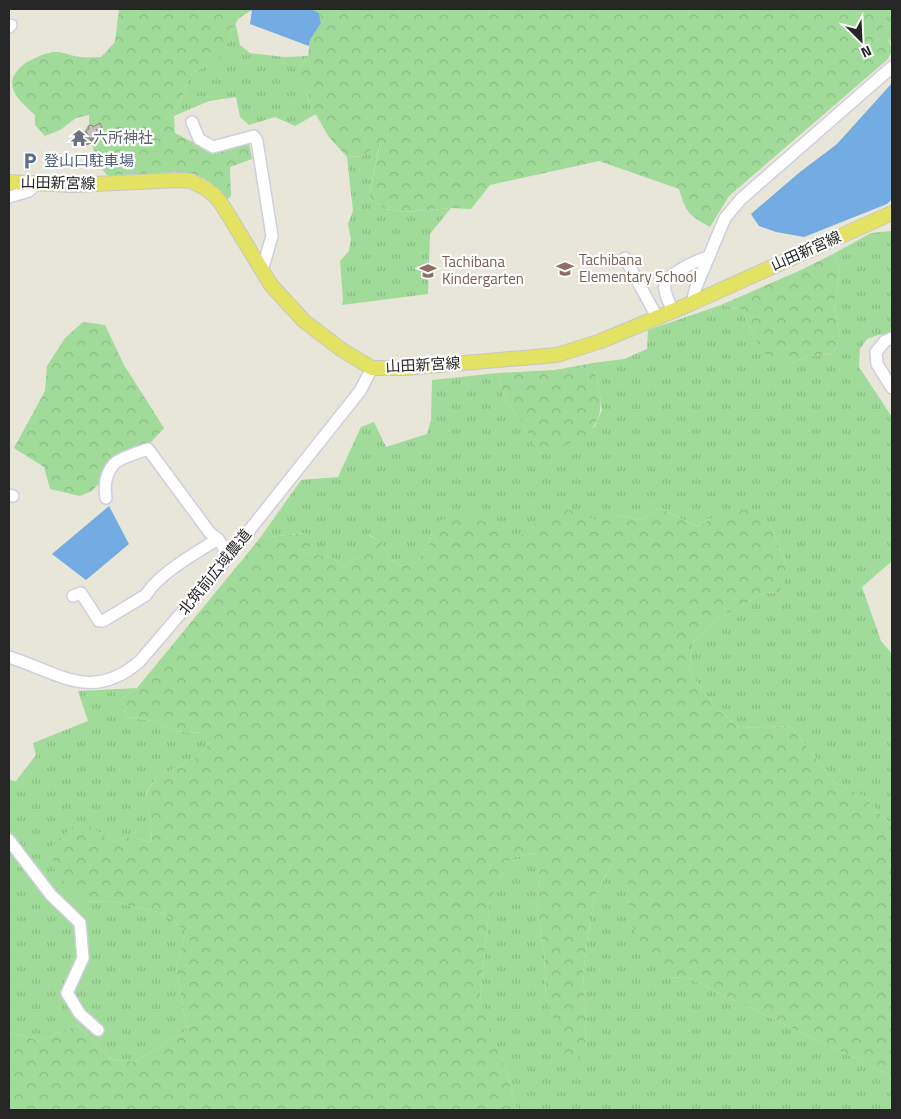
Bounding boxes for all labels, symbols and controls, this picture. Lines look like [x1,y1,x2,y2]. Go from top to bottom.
north arrow [836,15,886,65]
text: N [858,41,875,64]
place label: 六所神社 [93,126,153,149]
temple icon: 六所神社 [69,128,89,148]
place label: 登山口駐車場 [44,149,134,172]
parking icon: 登山口駐車場 [20,151,40,171]
street label: 山田新宮線 [20,170,96,195]
street label: 山田新宮線 [767,225,845,276]
place label: Tachibana Elementary School [579,248,697,288]
place label: Tachibana Kindergarten [442,250,524,290]
school or university icon: Tachibana Elementary School [555,259,575,279]
school or university icon: Tachibana Kindergarten [418,261,438,281]
street label: 山田新宮線 [385,351,461,378]
street label: 北筑前広域農道 [173,524,257,620]

